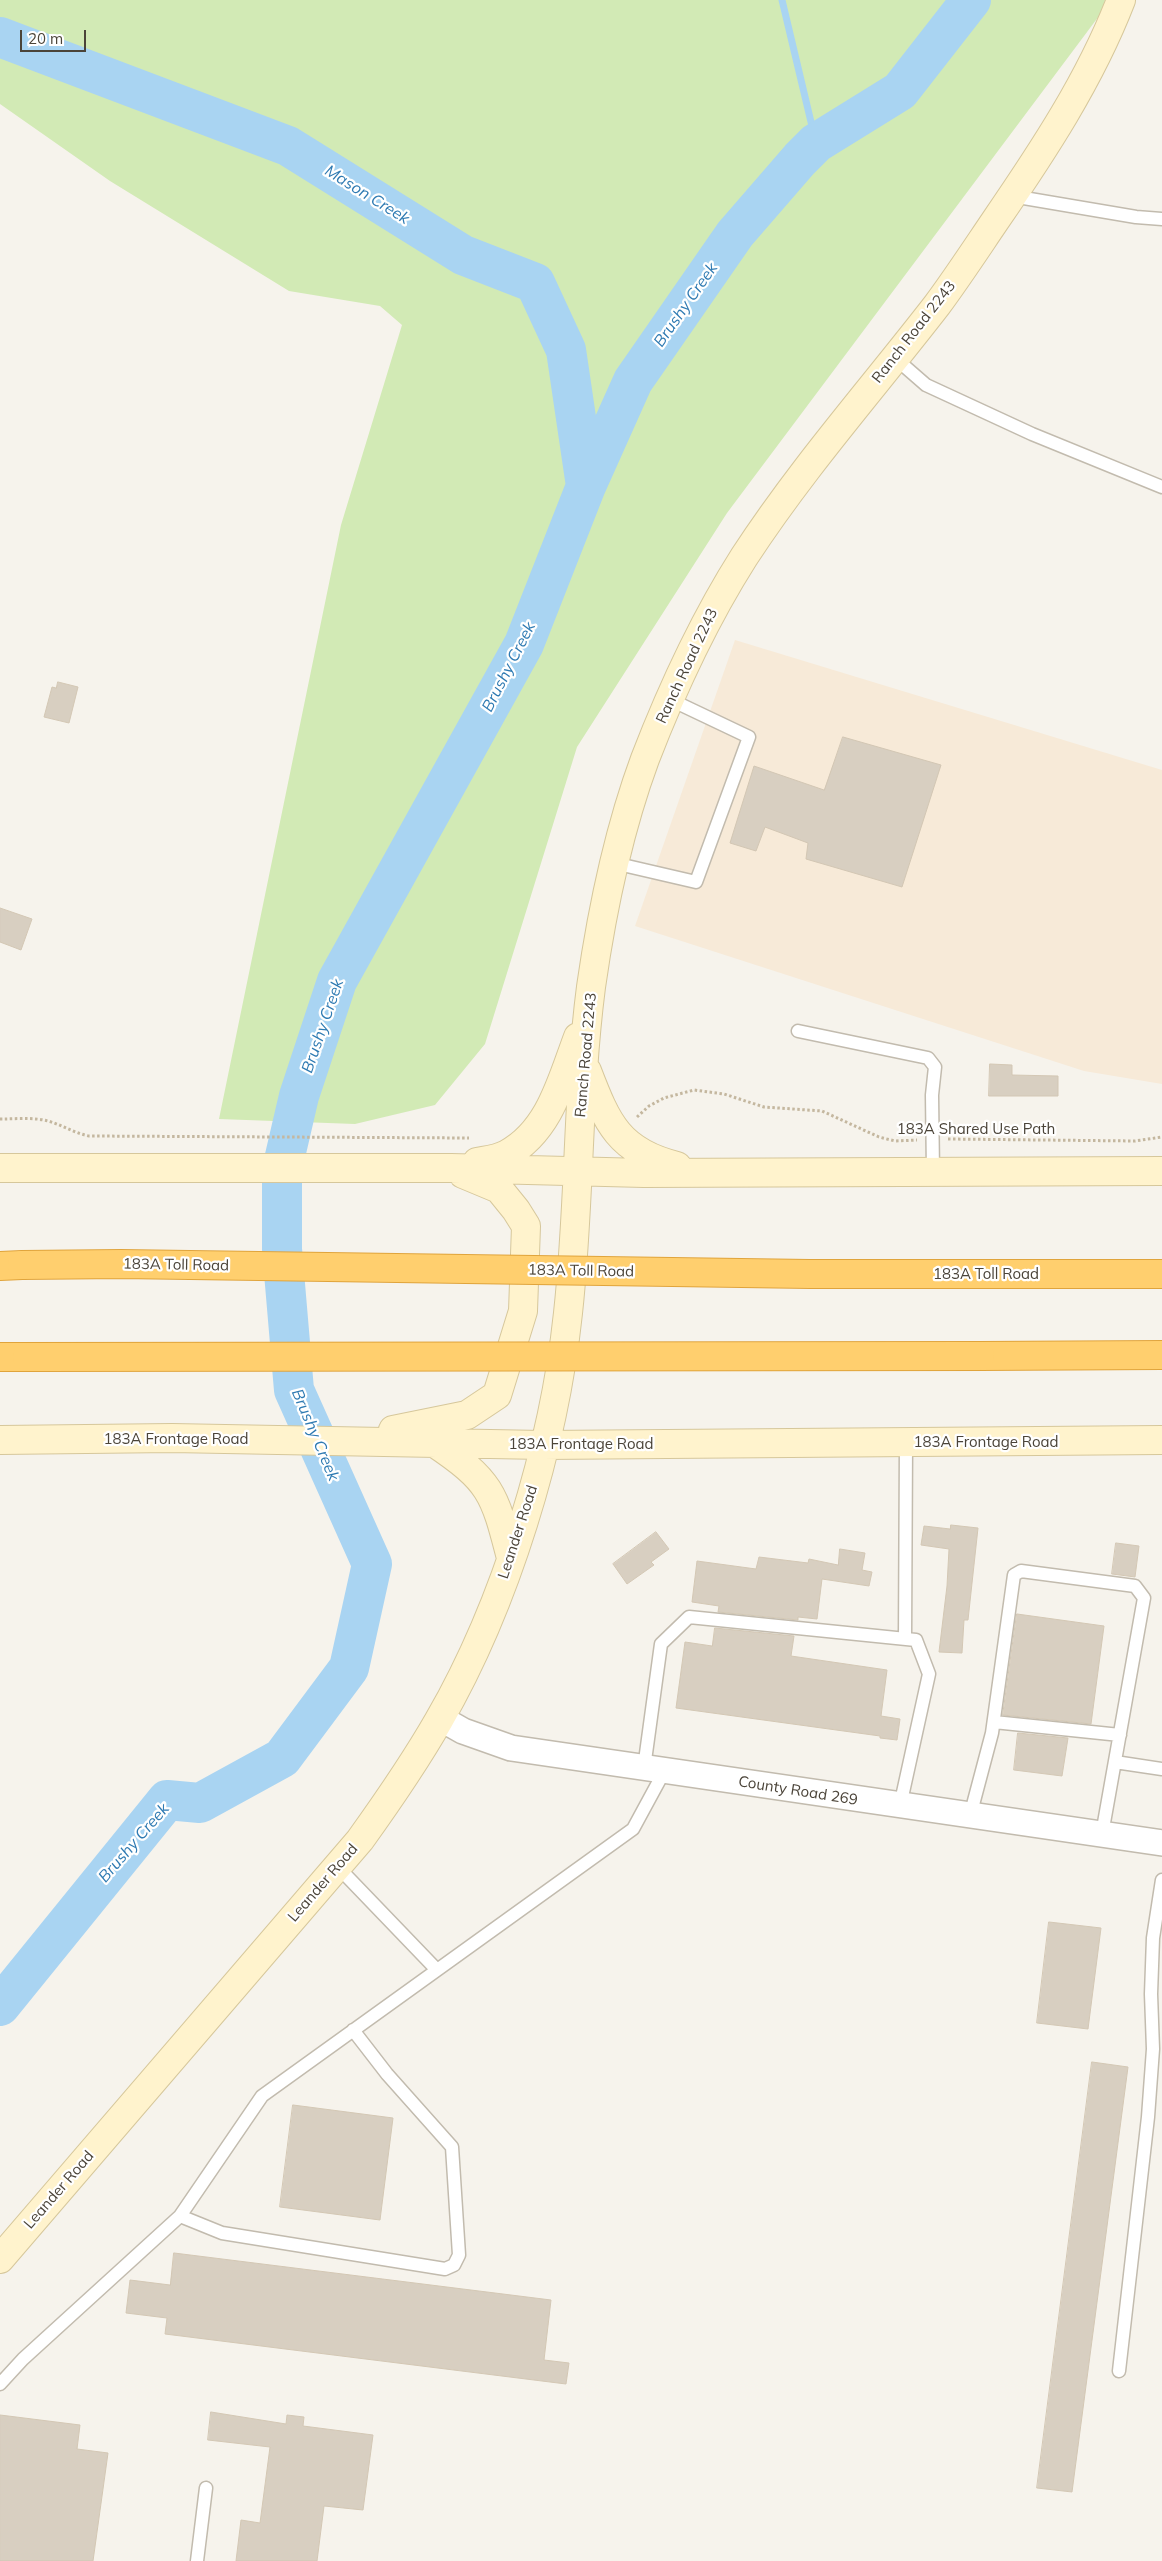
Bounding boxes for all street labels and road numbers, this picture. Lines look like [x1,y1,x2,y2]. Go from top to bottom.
street label: Ranch Road 2243 [868,277,960,387]
street label: Ranch Road 2243 [652,606,722,726]
street label: Ranch Road 2243 [572,992,600,1118]
street label: 183A Shared Use Path [897,1120,1055,1138]
street label: 183A Toll Road [123,1255,229,1275]
street label: 183A Toll Road [528,1261,634,1281]
street label: 183A Toll Road [933,1265,1039,1283]
street label: 183A Frontage Road [103,1430,249,1448]
street label: 183A Frontage Road [913,1433,1059,1451]
street label: 183A Frontage Road [508,1435,654,1453]
street label: Leander Road [494,1483,542,1581]
street label: County Road 269 [737,1773,859,1809]
street label: Leander Road [284,1840,362,1926]
street label: Leander Road [20,2147,98,2233]

